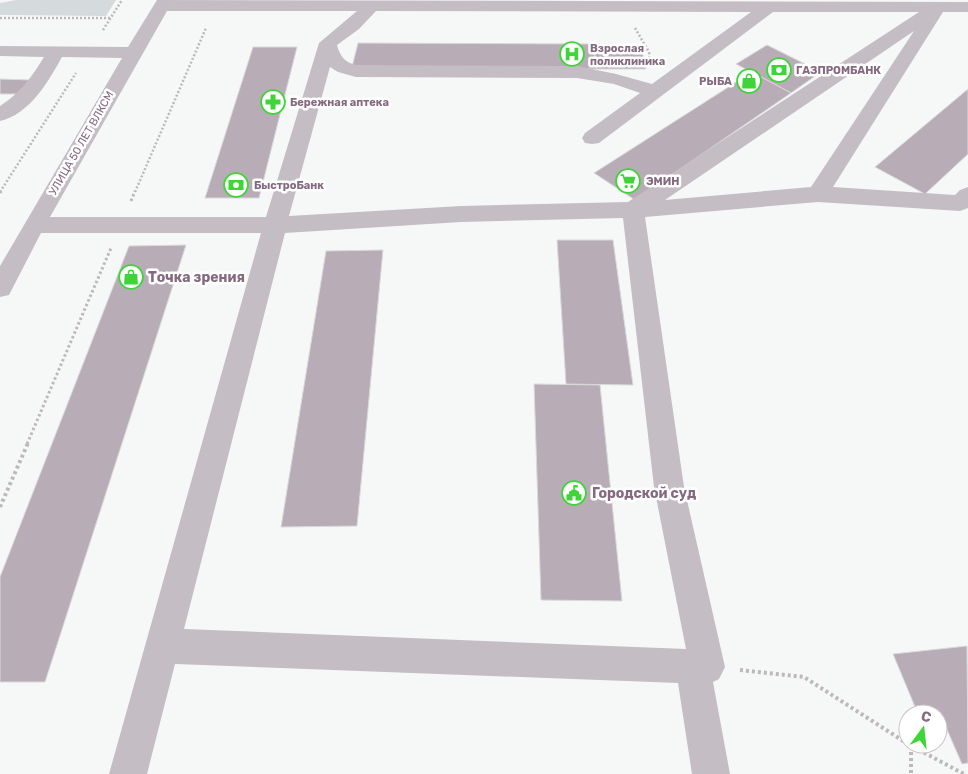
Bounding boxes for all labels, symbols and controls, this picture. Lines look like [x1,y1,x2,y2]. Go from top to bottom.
hospital icon: Взрослая поликлиника [559,41,585,67]
place label: Взрослая поликлиника [590,42,665,68]
bank icon: ГАЗПРОМБАНК [766,57,792,83]
place label: ГАЗПРОМБАНК [796,64,881,77]
shop icon: РЫБА [736,68,762,94]
place label: РЫБА [699,75,732,88]
street label: УЛИЦА 50 ЛЕТ ВЛКСМ [46,89,116,197]
pharmacy icon: Бережная аптека [260,89,286,115]
place label: Бережная аптека [290,96,389,109]
supermarket icon: ЭМИН [615,168,641,194]
bank icon: БыстроБанк [223,172,249,198]
place label: ЭМИН [646,175,679,188]
place label: БыстроБанк [254,179,324,192]
shop icon: Точка зрения [118,264,144,290]
place label: Точка зрения [148,269,245,286]
public building icon: Городской суд [561,480,587,506]
place label: Городской суд [592,485,696,502]
north arrow [898,704,948,754]
text: С [919,707,933,726]

